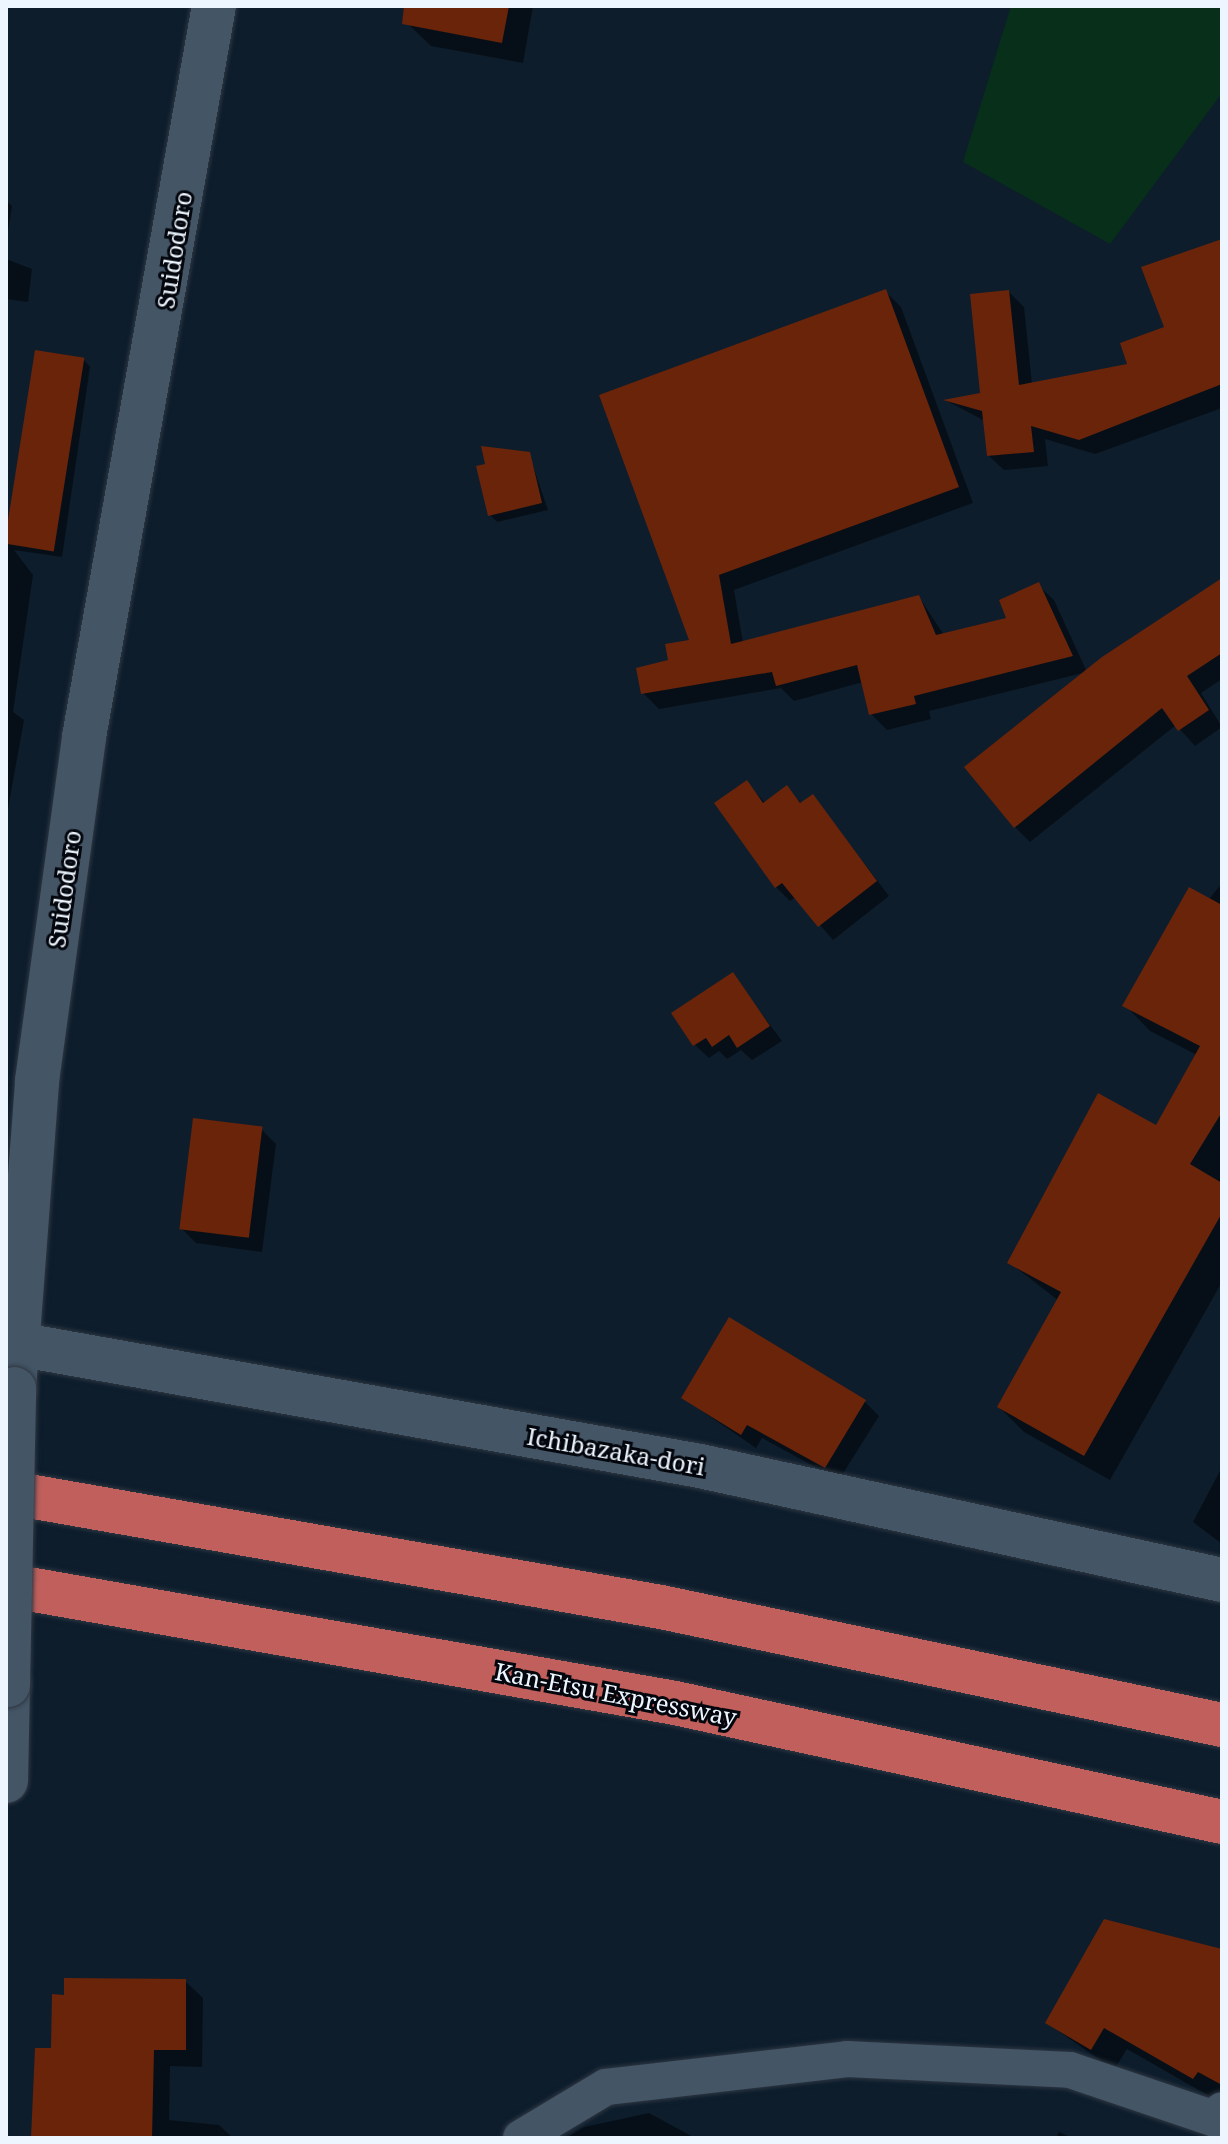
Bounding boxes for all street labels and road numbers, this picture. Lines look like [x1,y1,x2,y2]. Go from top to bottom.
street label: Suidodoro [151,189,197,311]
street label: Suidodoro [42,828,86,950]
street label: Ichibazaka-dori [525,1421,707,1481]
street label: Kan-Etsu Expressway [493,1656,739,1732]

